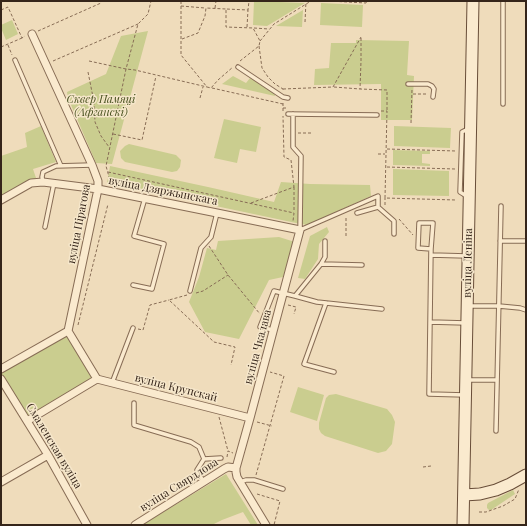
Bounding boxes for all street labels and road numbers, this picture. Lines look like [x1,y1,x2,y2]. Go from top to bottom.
street label: вуліца Дзяржынскага [107,174,219,208]
street label: вуліца Пірагова [65,183,93,265]
street label: вуліца Леніна [461,228,475,298]
street label: вуліца Чкалава [242,308,274,386]
street label: вуліца Крупскай [133,371,219,405]
street label: Смаленская вуліца [23,401,85,491]
street label: вуліца Свярдлова [137,456,221,514]

